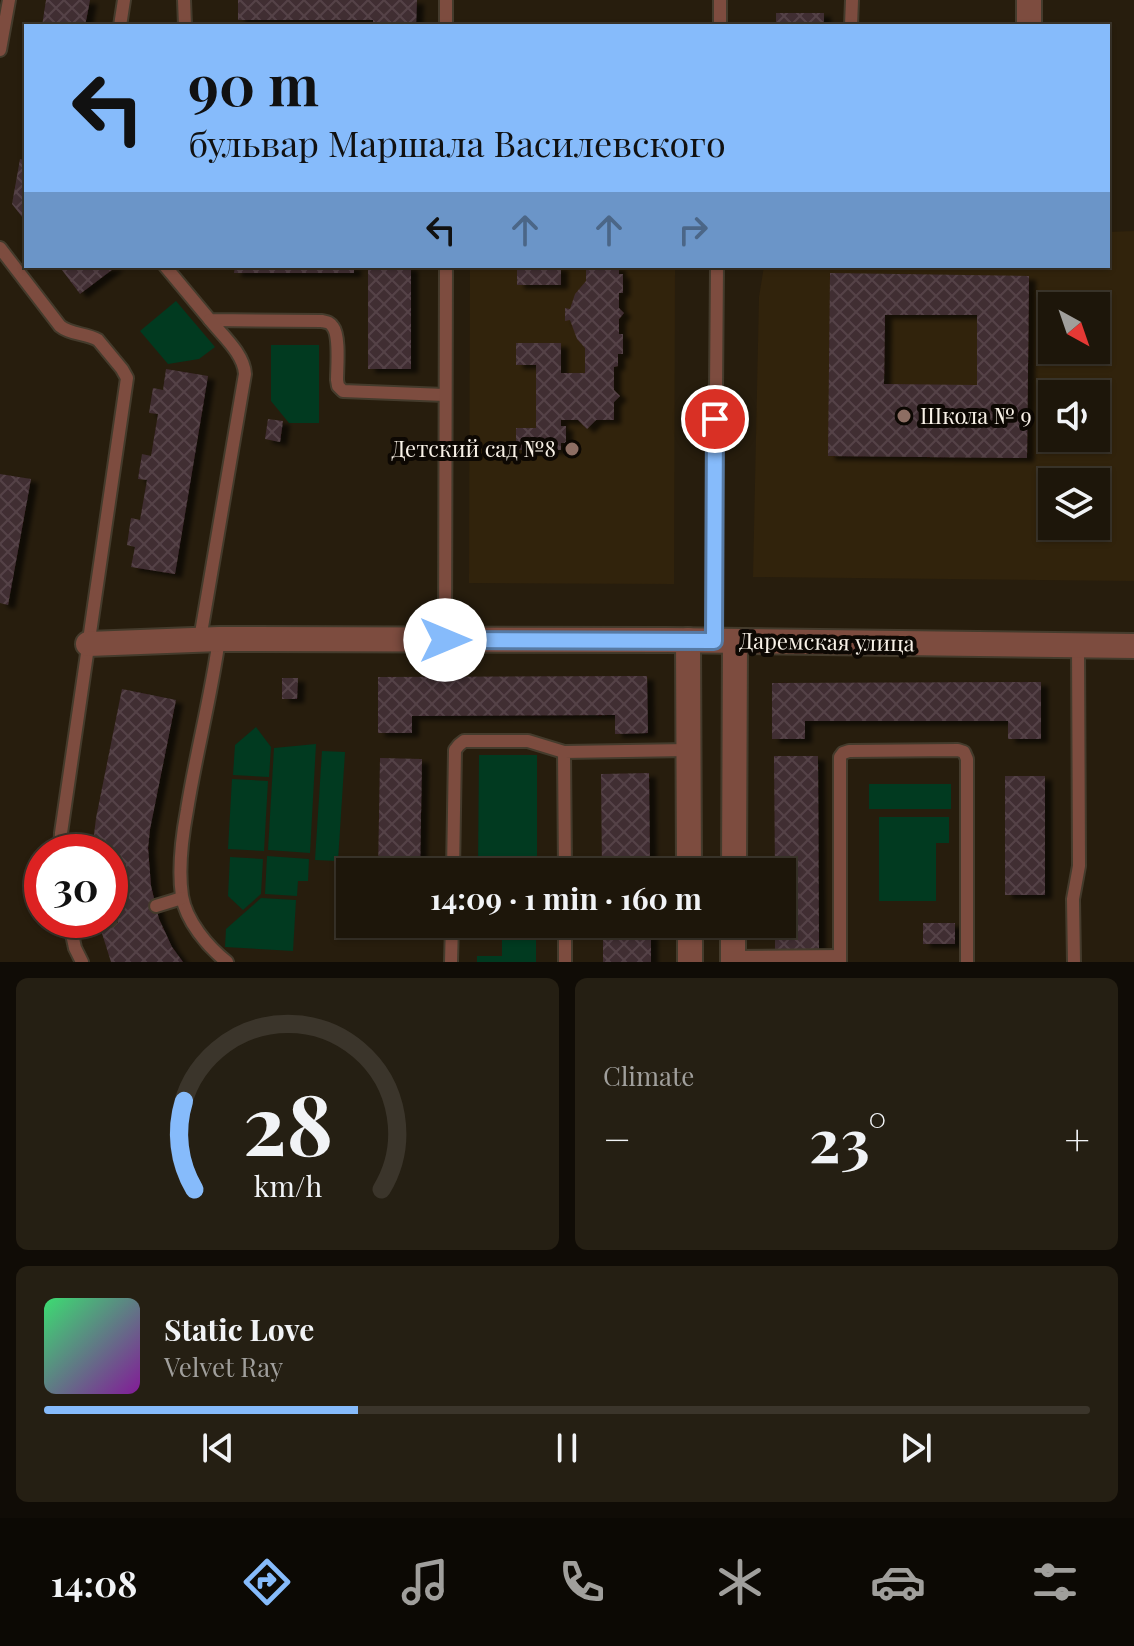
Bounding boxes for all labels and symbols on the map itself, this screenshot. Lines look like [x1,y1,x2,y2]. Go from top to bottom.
north arrow [1038,292,1110,364]
pin [681,385,749,453]
place label: Школа № 9 [920,400,1032,430]
marker: Школа № 9 [895,407,913,425]
place label: Детский сад №8 [392,433,556,463]
marker: Детский сад №8 [563,440,581,458]
position arrow [403,598,487,682]
street label: Даремская улица [739,624,915,658]
speed limit sign: 30 [24,834,128,938]

